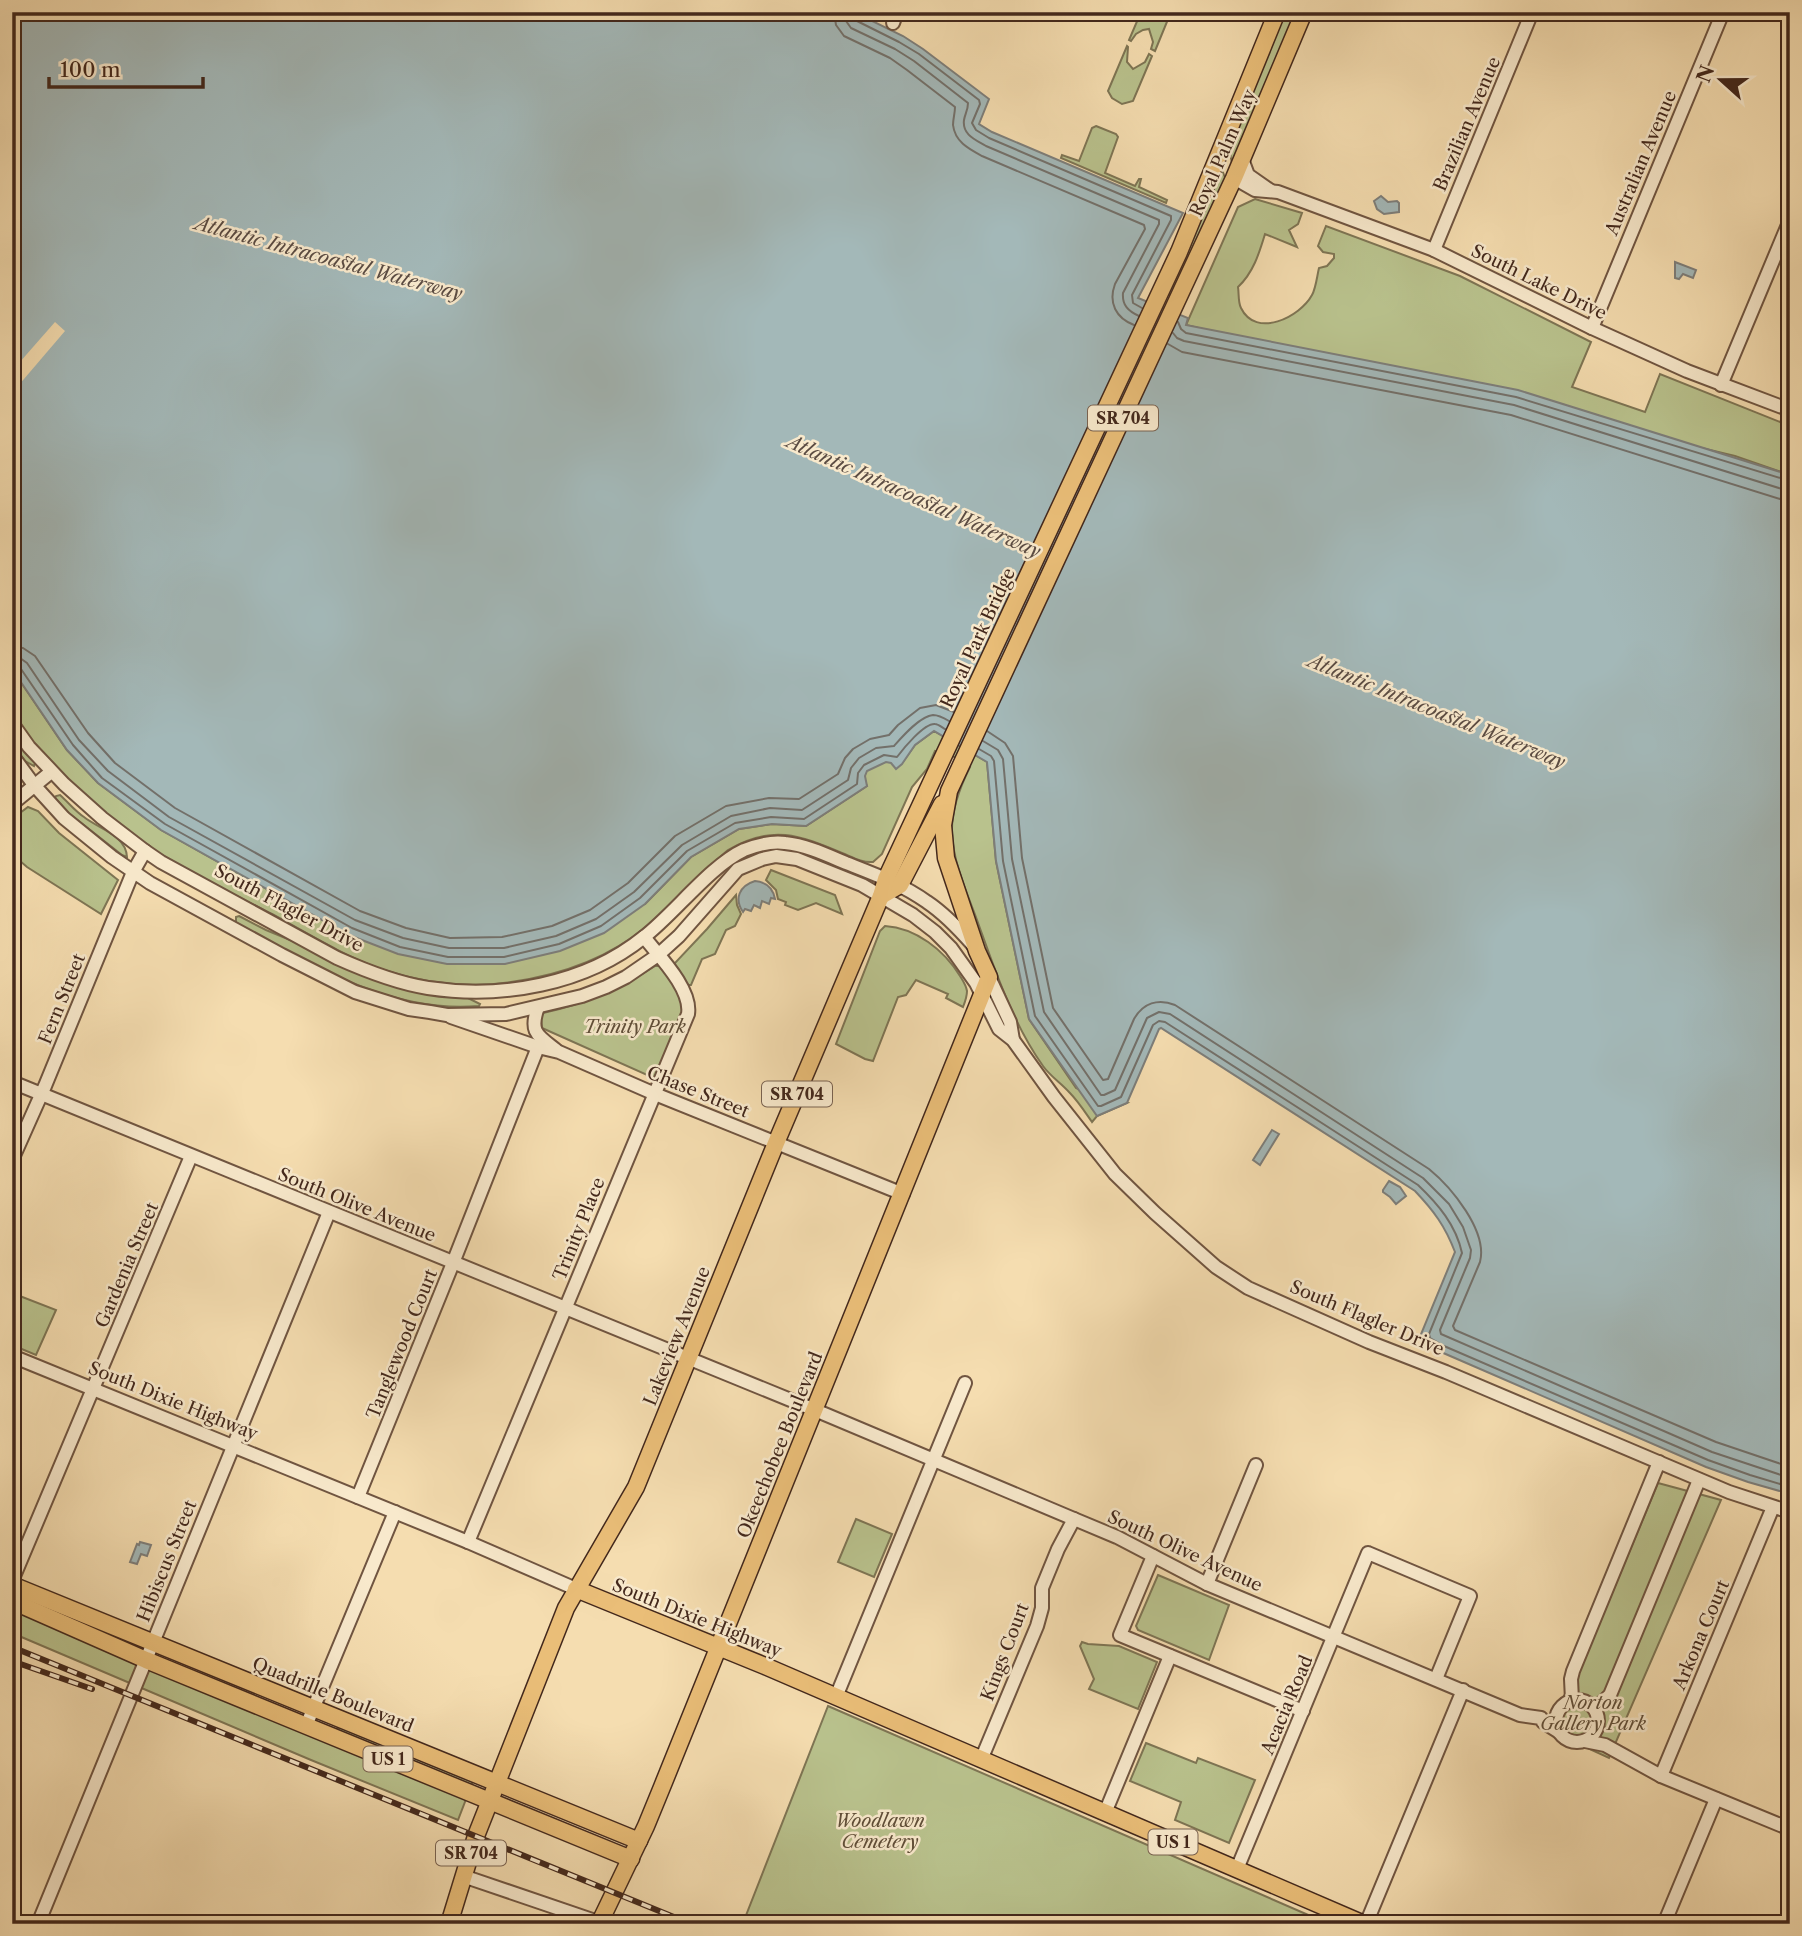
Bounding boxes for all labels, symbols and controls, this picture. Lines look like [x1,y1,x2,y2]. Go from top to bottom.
scale bar [49,46,203,90]
north arrow [1686,46,1756,116]
street label: Brazilian Avenue [1429,53,1505,195]
text: 100 m [60,57,121,82]
text: N [1692,62,1719,86]
street label: Royal Palm Way [1185,85,1261,220]
street label: Australian Avenue [1600,87,1681,240]
water label: Atlantic Intracoastal Waterway [190,211,465,305]
street label: South Lake Drive [1468,240,1610,324]
road number: SR 704 [1088,406,1158,430]
water label: Atlantic Intracoastal Waterway [780,429,1045,563]
street label: Royal Park Bridge [936,564,1020,712]
water label: Atlantic Intracoastal Waterway [1302,648,1569,774]
street label: South Flagler Drive [211,859,367,957]
street label: Fern Street [34,950,90,1047]
park label: Trinity Park [584,1016,687,1038]
street label: Chase Street [644,1062,753,1123]
road number: SR 704 [762,1082,832,1106]
street label: South Olive Avenue [275,1163,439,1247]
street label: Trinity Place [548,1174,610,1284]
street label: Gardenia Street [91,1198,164,1331]
street label: Lakeview Avenue [639,1263,715,1409]
street label: Tanglewood Court [362,1265,442,1422]
street label: South Flagler Drive [1287,1276,1447,1360]
street label: Okeechobee Boulevard [733,1349,827,1541]
street label: South Dixie Highway [85,1357,262,1445]
street label: Hibiscus Street [133,1496,202,1625]
street label: South Olive Avenue [1104,1505,1266,1597]
street label: South Dixie Highway [609,1574,786,1662]
street label: Arkona Court [1668,1576,1734,1694]
street label: Kings Court [976,1599,1034,1704]
street label: Acacia Road [1256,1652,1318,1759]
street label: Quadrille Boulevard [249,1653,417,1737]
park label: Norton Gallery Park [1540,1692,1647,1735]
road number: US 1 [364,1746,412,1772]
park label: Woodlawn Cemetery [835,1810,925,1853]
road number: US 1 [1148,1830,1198,1854]
road number: SR 704 [436,1840,506,1866]

